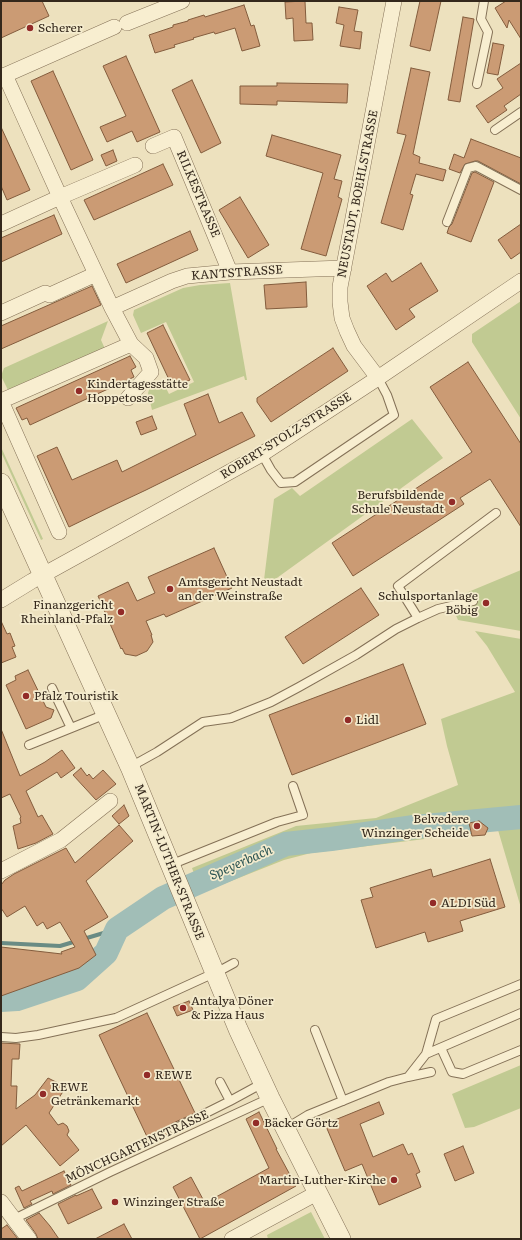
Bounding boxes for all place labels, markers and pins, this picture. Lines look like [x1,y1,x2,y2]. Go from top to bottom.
place label: Scherer [38,21,82,35]
marker: Scherer [25,23,35,33]
place label: Kindertagesstätte Hoppetosse [87,377,188,405]
marker: Kindertagesstätte Hoppetosse [74,386,84,396]
place label: Berufsbildende Schule Neustadt [351,488,444,516]
marker: Berufsbildende Schule Neustadt [447,497,457,507]
place label: Amtsgericht Neustadt an der Weinstraße [178,575,303,603]
marker: Amtsgericht Neustadt an der Weinstraße [165,584,175,594]
place label: Schulsportanlage Böbig [378,589,478,617]
place label: Finanzgericht Rheinland-Pfalz [20,598,113,626]
marker: Schulsportanlage Böbig [481,598,491,608]
marker: Finanzgericht Rheinland-Pfalz [116,607,126,617]
place label: Pfalz Touristik [34,689,118,703]
marker: Pfalz Touristik [21,691,31,701]
place label: Lidl [356,713,379,727]
marker: Lidl [343,715,353,725]
place label: Belvedere Winzinger Scheide [361,812,469,840]
marker: Belvedere Winzinger Scheide [472,821,482,831]
place label: ALDI Süd [441,896,496,910]
marker: ALDI Süd [428,898,438,908]
place label: Antalya Döner & Pizza Haus [191,994,273,1022]
marker: Antalya Döner & Pizza Haus [178,1003,188,1013]
place label: REWE [155,1068,192,1082]
marker: REWE [142,1070,152,1080]
place label: REWE Getränkemarkt [51,1080,139,1108]
marker: REWE Getränkemarkt [38,1089,48,1099]
place label: Bäcker Görtz [264,1116,338,1130]
marker: Bäcker Görtz [251,1118,261,1128]
place label: Martin-Luther-Kirche [259,1173,386,1187]
marker: Martin-Luther-Kirche [389,1175,399,1185]
place label: Winzinger Straße [123,1195,224,1209]
marker: Winzinger Straße [110,1197,120,1207]

